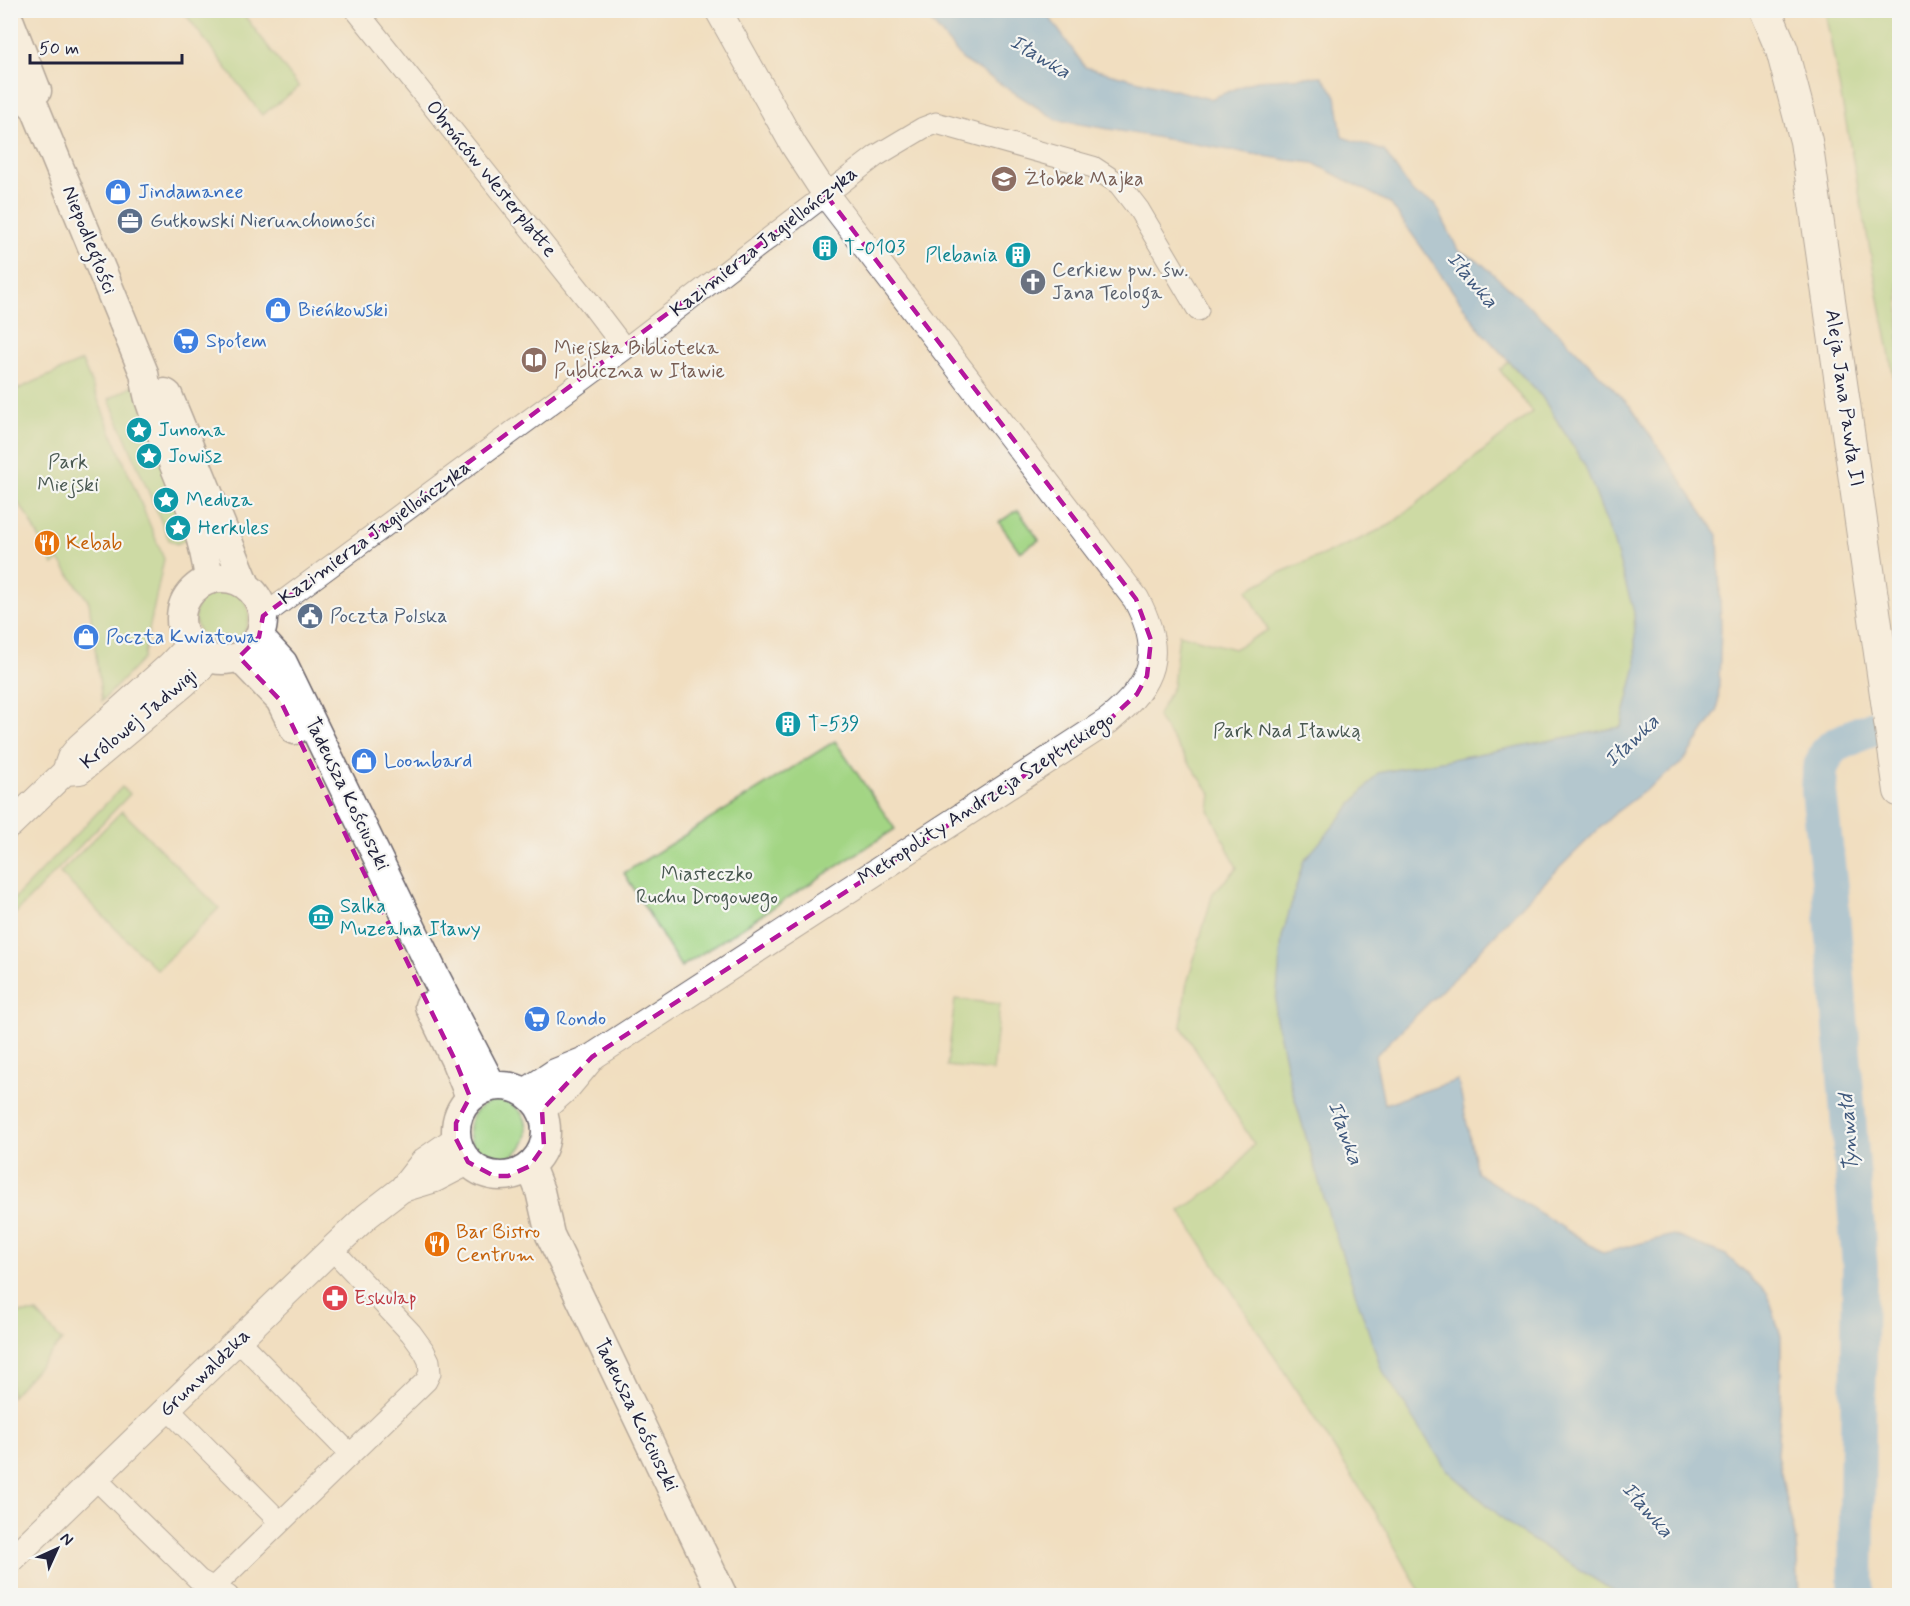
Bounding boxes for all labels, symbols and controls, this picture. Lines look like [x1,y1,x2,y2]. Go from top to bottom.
scale bar [30,27,182,65]
water label: Iławka [1005,28,1075,86]
text: 50 m [39,37,79,61]
street label: Obrońców Westerplatte [419,95,563,263]
street label: Kazimierza Jagiellończyka [665,160,863,324]
school or university icon: Żłobek Majka [989,164,1019,194]
place label: Żłobek Majka [1024,166,1144,193]
shop icon: Jindamanee [103,177,133,207]
place label: Jindamanee [138,179,244,206]
street label: Niepodległości [53,182,123,299]
office icon: Gutkowski Nierunchomości [115,206,145,236]
place label: Gutkowski Nierunchomości [150,208,375,235]
building icon: T-0103 [810,233,840,263]
place label: T-0103 [844,235,905,262]
building icon: Plebania [1003,240,1033,270]
place label: Plebania [925,242,998,269]
water label: Iławka [1440,246,1504,314]
place label: Cerkiew pw. św. Jana Teologa [1052,257,1189,309]
church icon: Cerkiew pw. św. Jana Teologa [1018,267,1048,297]
shop icon: Bieńkowski [263,295,293,325]
place label: Bieńkowski [298,297,388,324]
street label: Aleja Jana Pawła II [1818,308,1870,488]
supermarket icon: Społem [171,326,201,356]
place label: Społem [206,328,267,355]
place label: Miejska Biblioteka Publiczna w Iławie [554,335,725,385]
library icon: Miejska Biblioteka Publiczna w Iławie [519,345,549,375]
place icon: Junona [124,415,154,445]
place label: Junona [158,417,226,444]
place icon: Jowisz [134,441,164,471]
place label: Jowisz [168,443,223,470]
park label: Park Miejski [37,449,99,499]
street label: Kazimierza Jagiellończyka [274,454,476,612]
place icon: Meduza [151,485,181,515]
place label: Meduza [186,487,254,514]
place icon: Herkules [163,513,193,543]
place label: Herkules [198,515,269,542]
restaurant icon: Kebab [32,528,62,558]
place label: Kebab [66,530,123,557]
public building icon: Poczta Polska [295,601,325,631]
place label: Poczta Polska [330,603,448,630]
shop icon: Poczta Kwiatowa [71,622,101,652]
place label: Poczta Kwiatowa [106,624,259,651]
street label: Królowej Jadwigi [75,662,203,776]
street label: Metropolity Andrzeja Szeptyckiego [853,706,1120,893]
water label: Iławka [1598,708,1666,774]
building icon: T-539 [773,709,803,739]
place label: T-539 [808,711,860,738]
street label: Tadeusza Kościuszki [298,713,396,875]
park label: Park Nad Iławką [1213,718,1361,745]
shop icon: Loombard [349,746,379,776]
place label: Loombard [384,748,472,775]
park label: Miasteczko Ruchu Drogowego [636,861,778,912]
place label: Salka Muzealna Iławy [340,893,481,943]
museum icon: Salka Muzealna Iławy [306,902,336,932]
supermarket icon: Rondo [522,1004,552,1034]
place label: Rondo [556,1006,606,1033]
water label: Tynwałd [1832,1091,1866,1173]
water label: Iławka [1321,1097,1369,1169]
place label: Bar Bistro Centrum [456,1219,540,1269]
restaurant icon: Bar Bistro Centrum [422,1229,452,1259]
pharmacy icon: Eskulap [320,1283,350,1313]
place label: Eskulap [354,1285,417,1312]
street label: Grunwaldzka [154,1323,256,1423]
street label: Tadeusza Kościuszki [587,1334,685,1496]
water label: Iławka [1615,1476,1679,1544]
north arrow [27,1519,87,1579]
text: N [55,1528,78,1551]

